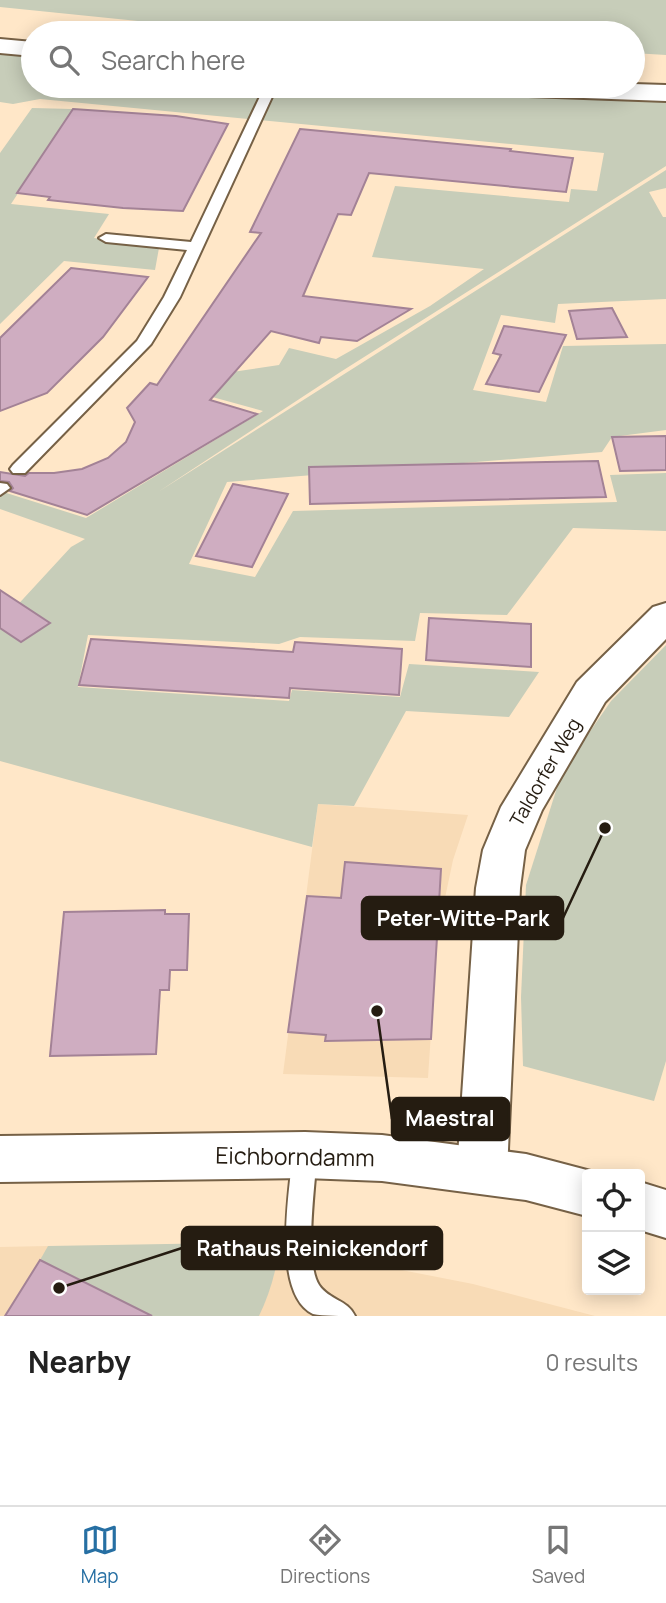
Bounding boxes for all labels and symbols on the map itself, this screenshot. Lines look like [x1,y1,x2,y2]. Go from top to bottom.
street label: Taldorfer Weg [503,713,587,831]
callout: Peter-Witte-Park [362,897,563,939]
text: Peter-Witte-Park [377,904,550,932]
callout: Maestral [392,1098,509,1140]
text: Maestral [405,1104,495,1132]
street label: Eichborndamm [215,1139,375,1173]
callout: Rathaus Reinickendorf [182,1227,442,1269]
text: Rathaus Reinickendorf [196,1234,428,1262]

